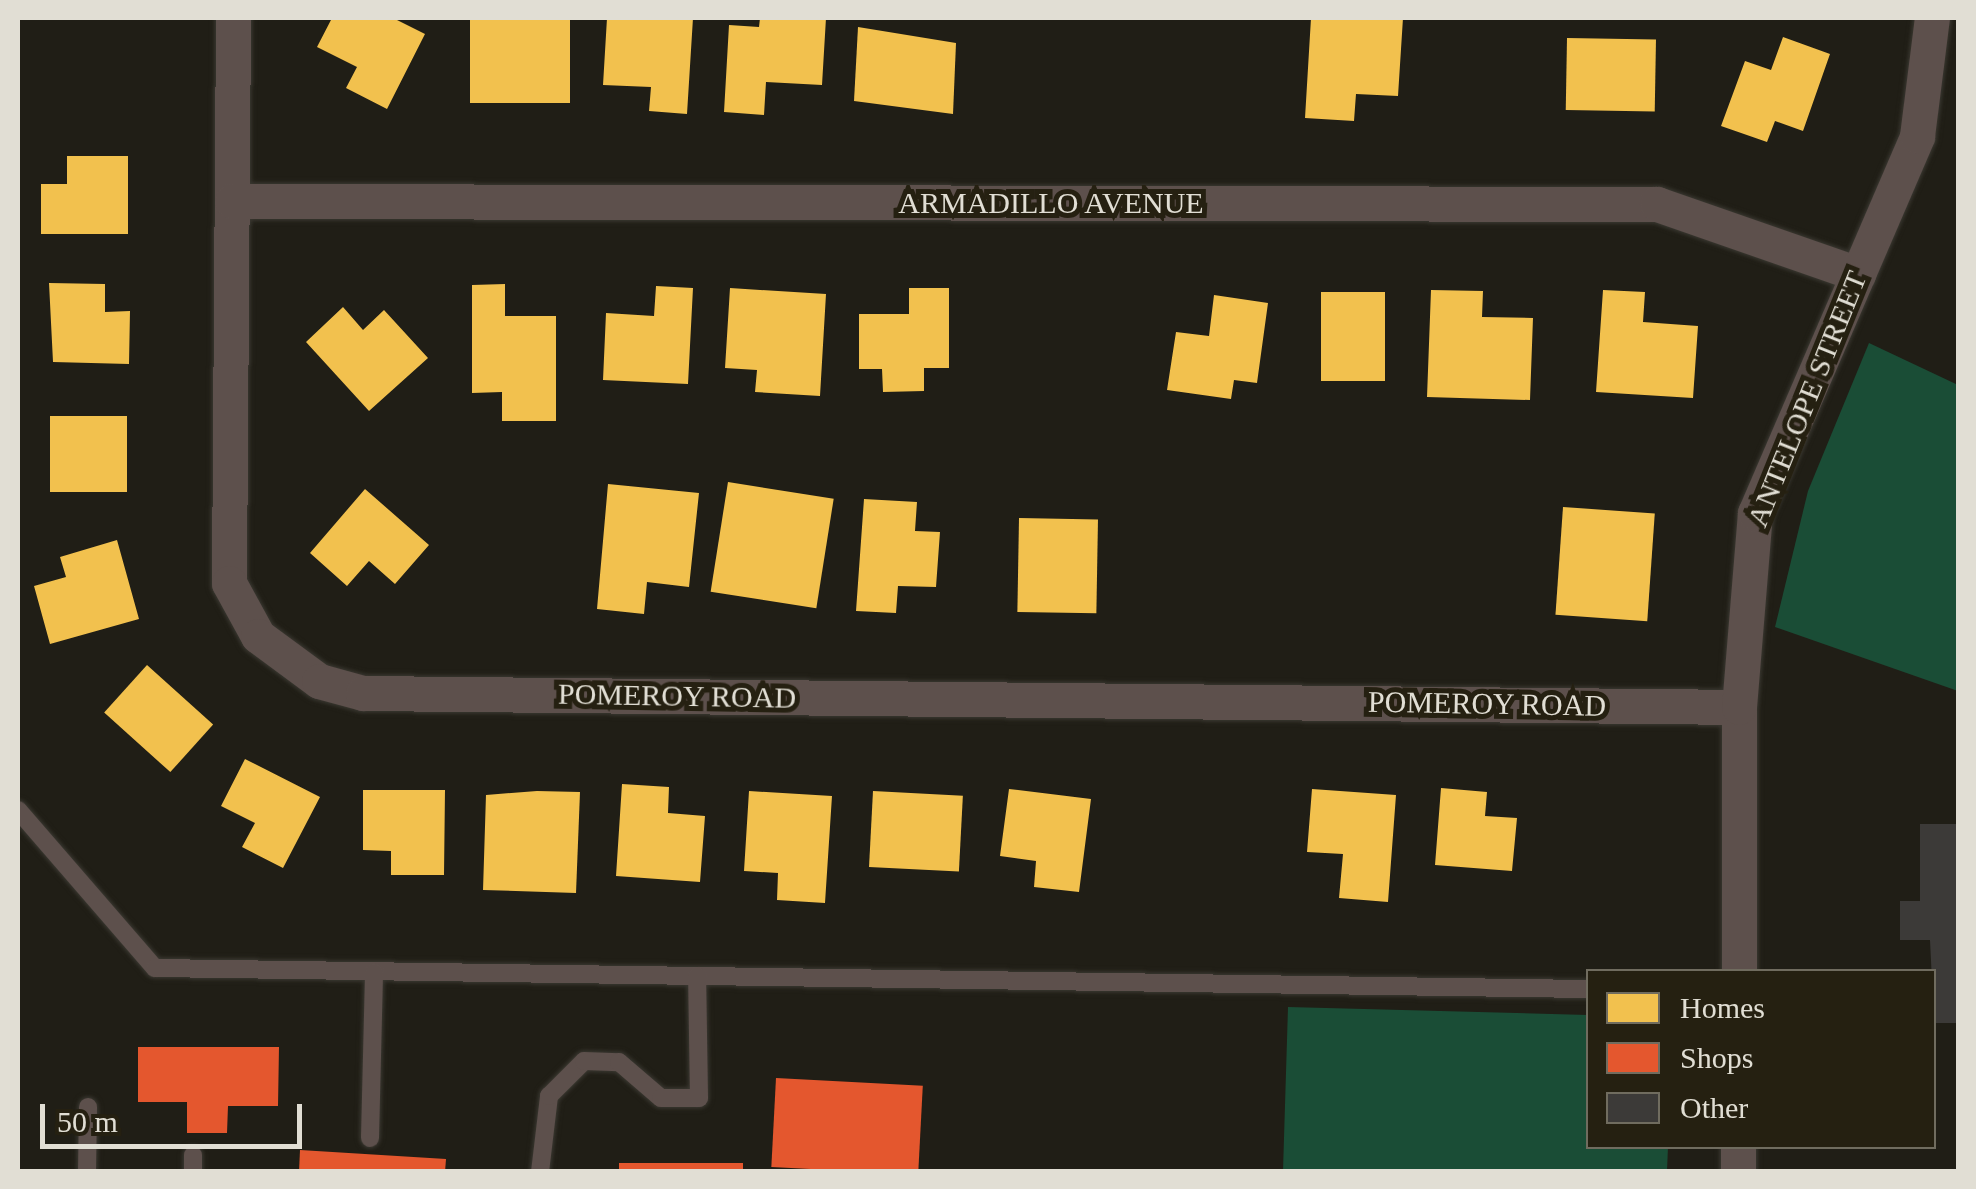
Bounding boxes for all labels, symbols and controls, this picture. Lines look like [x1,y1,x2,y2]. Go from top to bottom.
street label: ARMADILLO AVENUE [898,185,1204,221]
street label: ANTELOPE STREET [1739,266,1875,532]
street label: POMEROY ROAD [557,676,797,716]
street label: POMEROY ROAD [1367,684,1607,724]
legend [1586,969,1936,1149]
text: Homes [1680,991,1765,1024]
text: Shops [1680,1041,1753,1074]
scale bar [45,1084,308,1146]
text: Other [1680,1091,1748,1124]
text: 50 m [57,1105,118,1138]

